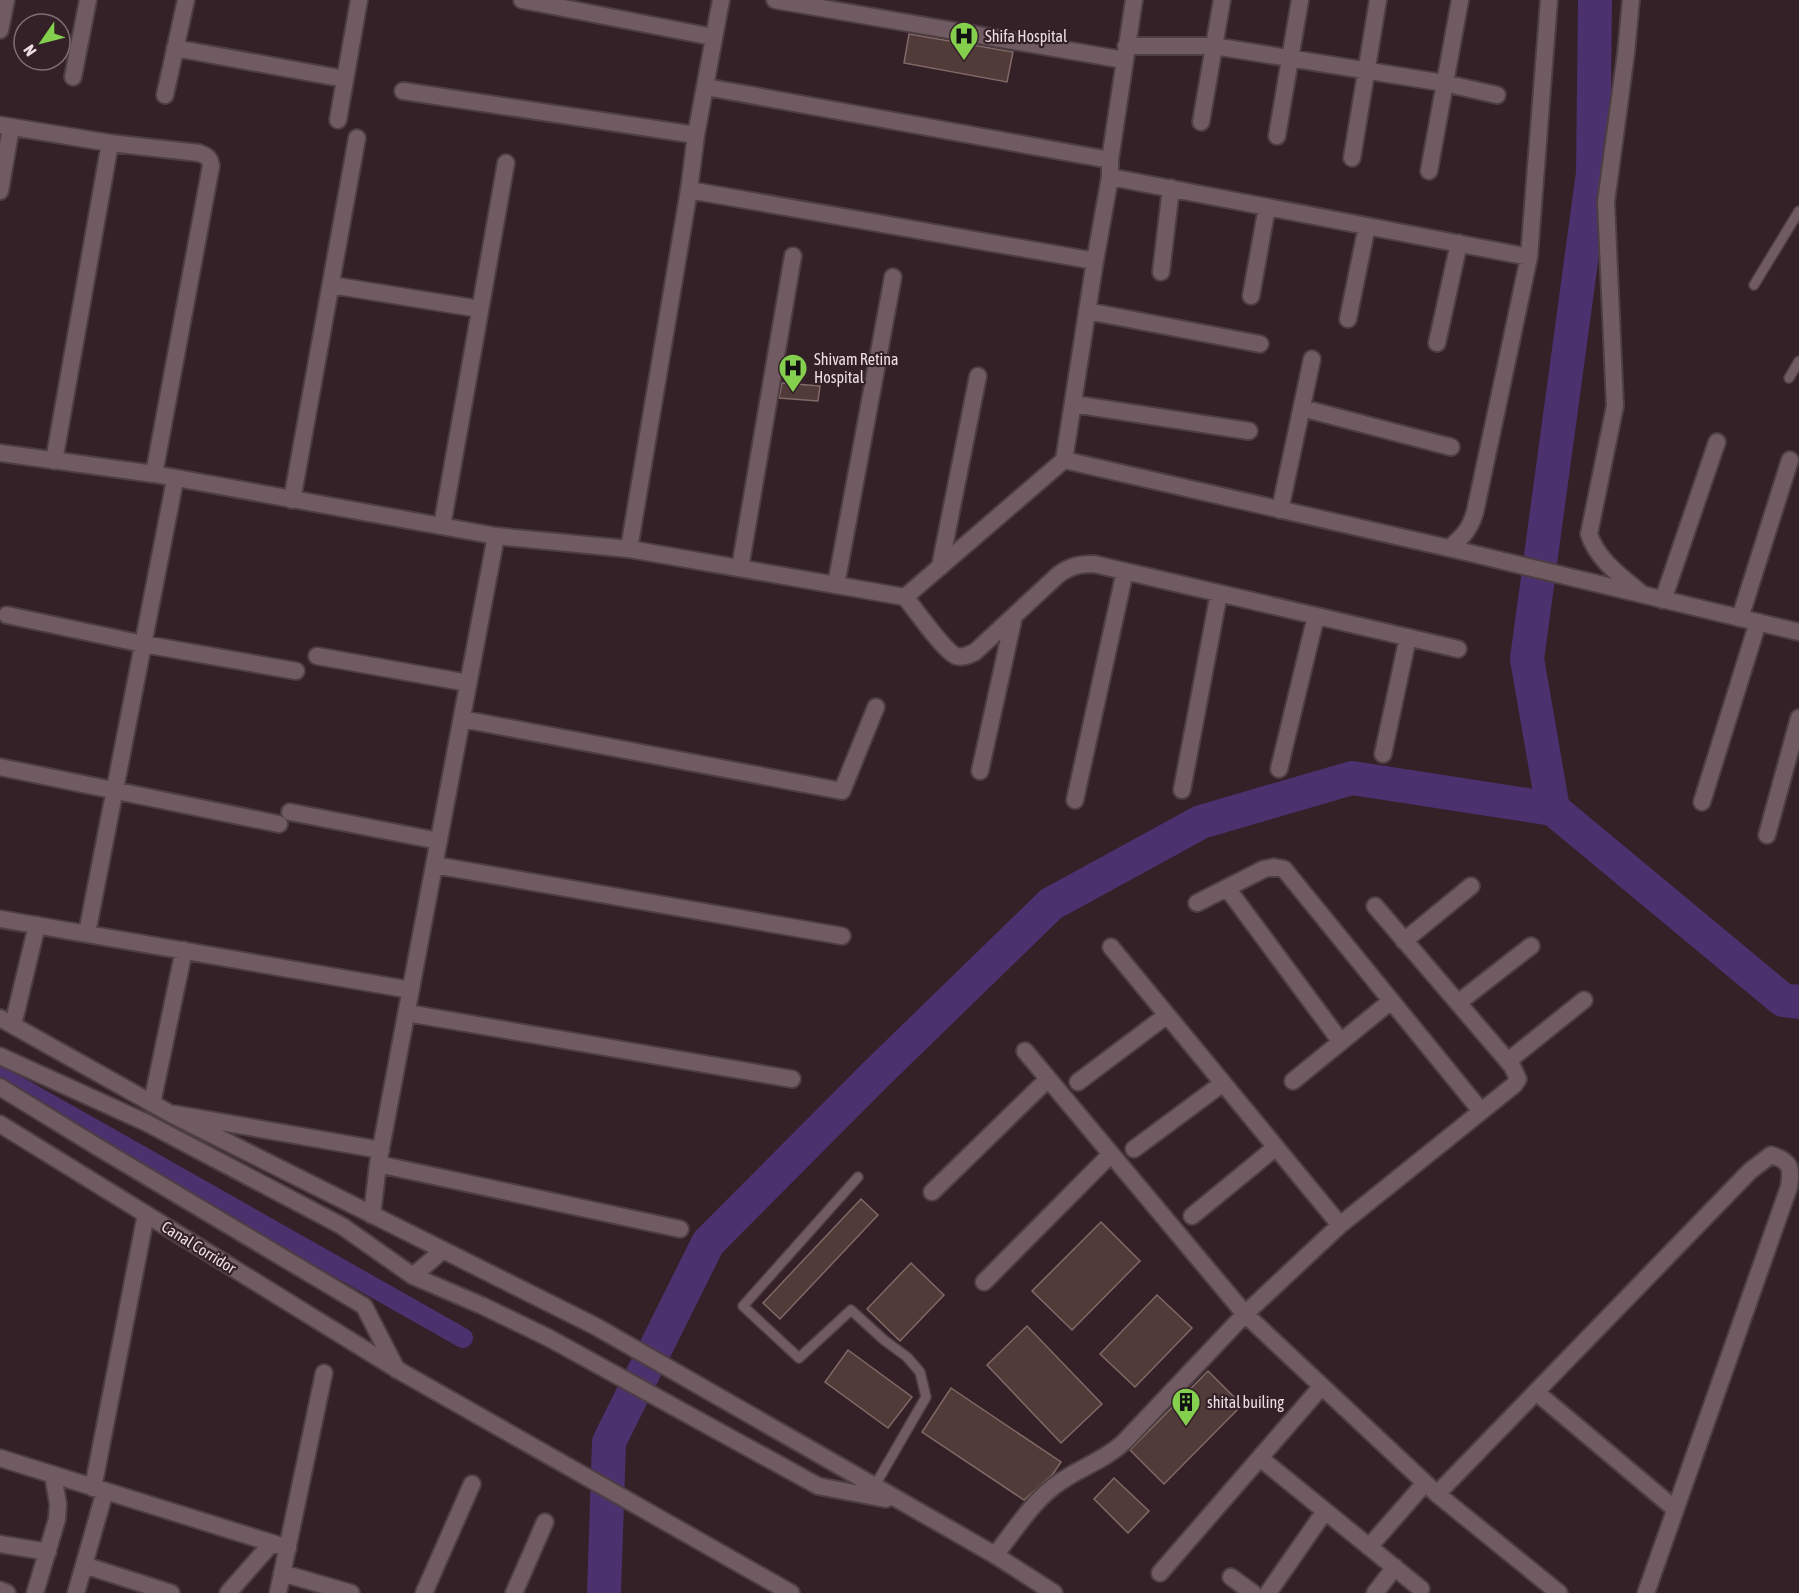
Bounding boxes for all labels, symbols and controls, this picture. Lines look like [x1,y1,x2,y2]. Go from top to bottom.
north arrow [12,12,72,72]
hospital icon: Shifa Hospital [948,20,980,62]
place label: Shifa Hospital [985,27,1068,46]
text: N [20,42,40,60]
place label: Shivam Retina Hospital [814,350,899,387]
hospital icon: Shivam Retina Hospital [777,352,809,394]
street label: Canal Corridor [159,1217,240,1277]
building icon: shital builing [1170,1386,1202,1428]
place label: shital builing [1207,1393,1284,1412]

